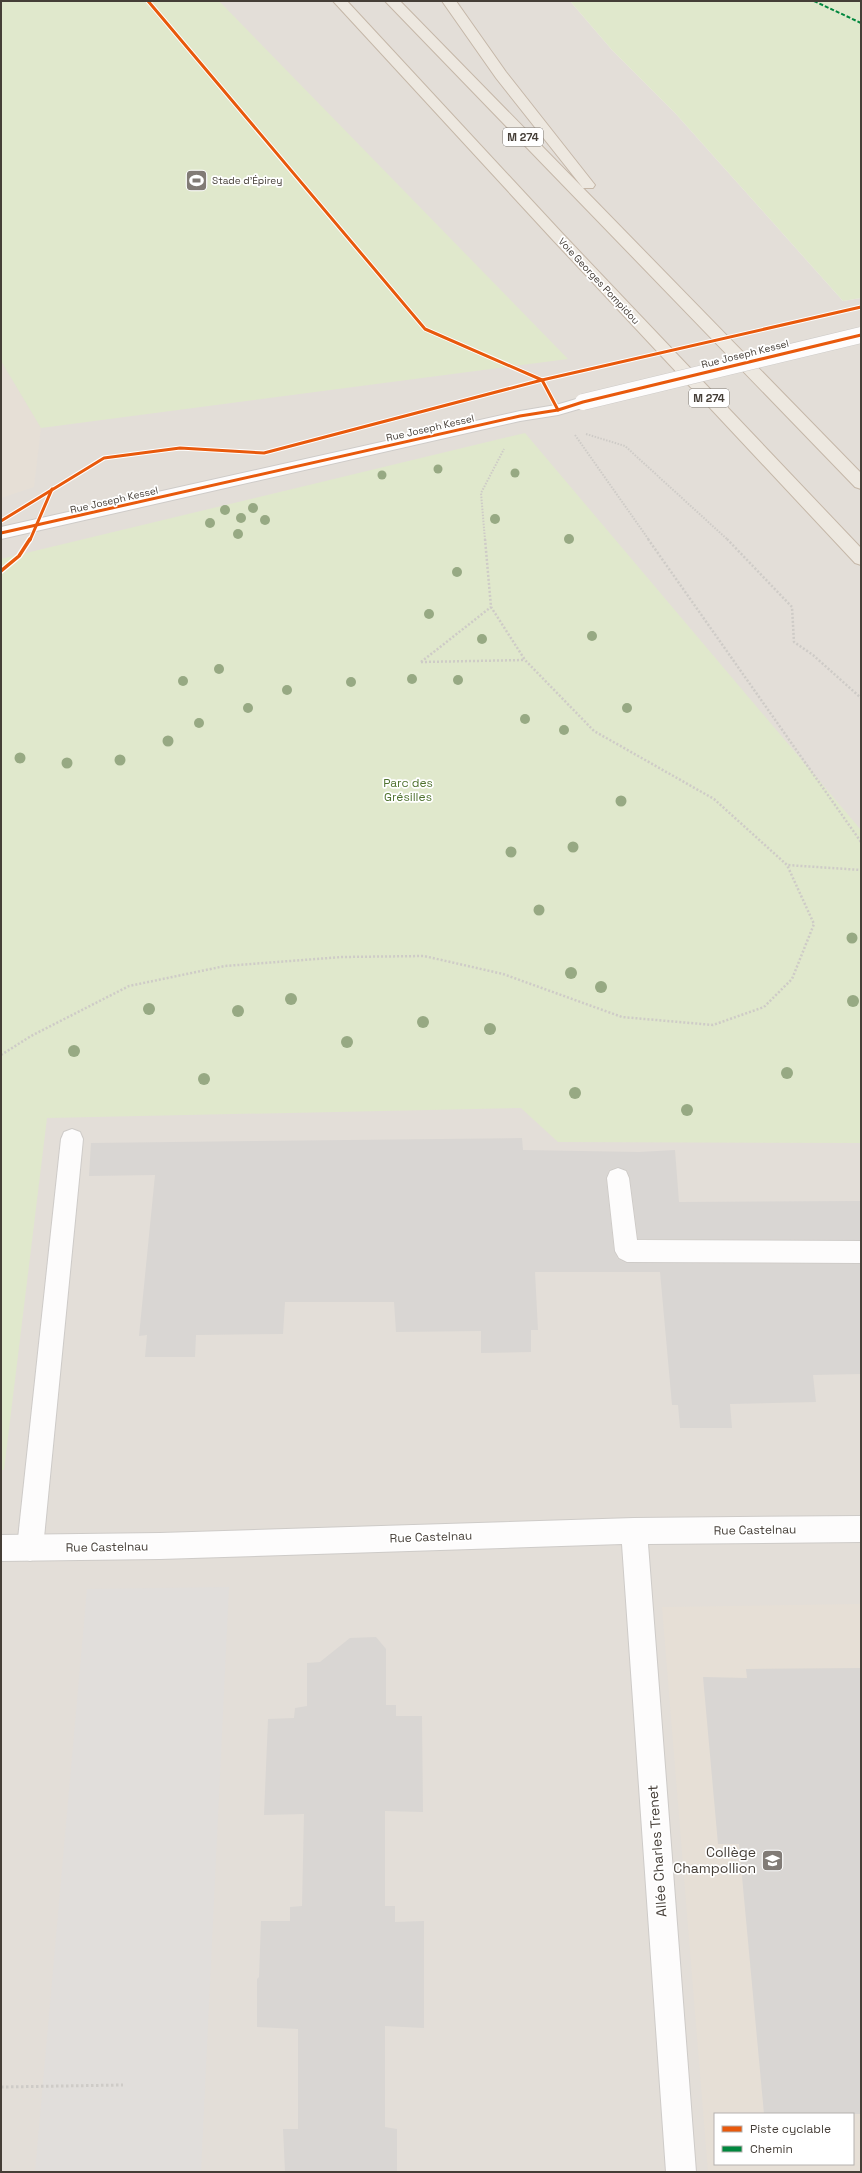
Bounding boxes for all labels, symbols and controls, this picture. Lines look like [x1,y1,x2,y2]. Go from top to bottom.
road number: M 274 [503,128,543,146]
sports icon: Stade d'Épirey [184,167,210,193]
place label: Stade d'Épirey [212,174,282,187]
street label: Voie Georges Pompidou [555,235,643,327]
street label: Rue Joseph Kessel [700,337,790,371]
road number: M 274 [689,389,729,407]
street label: Rue Joseph Kessel [385,412,475,444]
street label: Rue Joseph Kessel [69,484,159,516]
park label: Parc des Grésilles [383,775,433,805]
street label: Rue Castelnau [714,1521,796,1539]
street label: Rue Castelnau [389,1528,473,1546]
street label: Rue Castelnau [66,1538,148,1556]
street label: Allée Charles Trenet [643,1784,671,1918]
place label: Collège Champollion [673,1843,756,1877]
school or university icon: Collège Champollion [759,1847,785,1873]
legend [714,2113,854,2165]
text: Piste cyclable [750,2121,831,2137]
text: Chemin [750,2141,793,2157]

